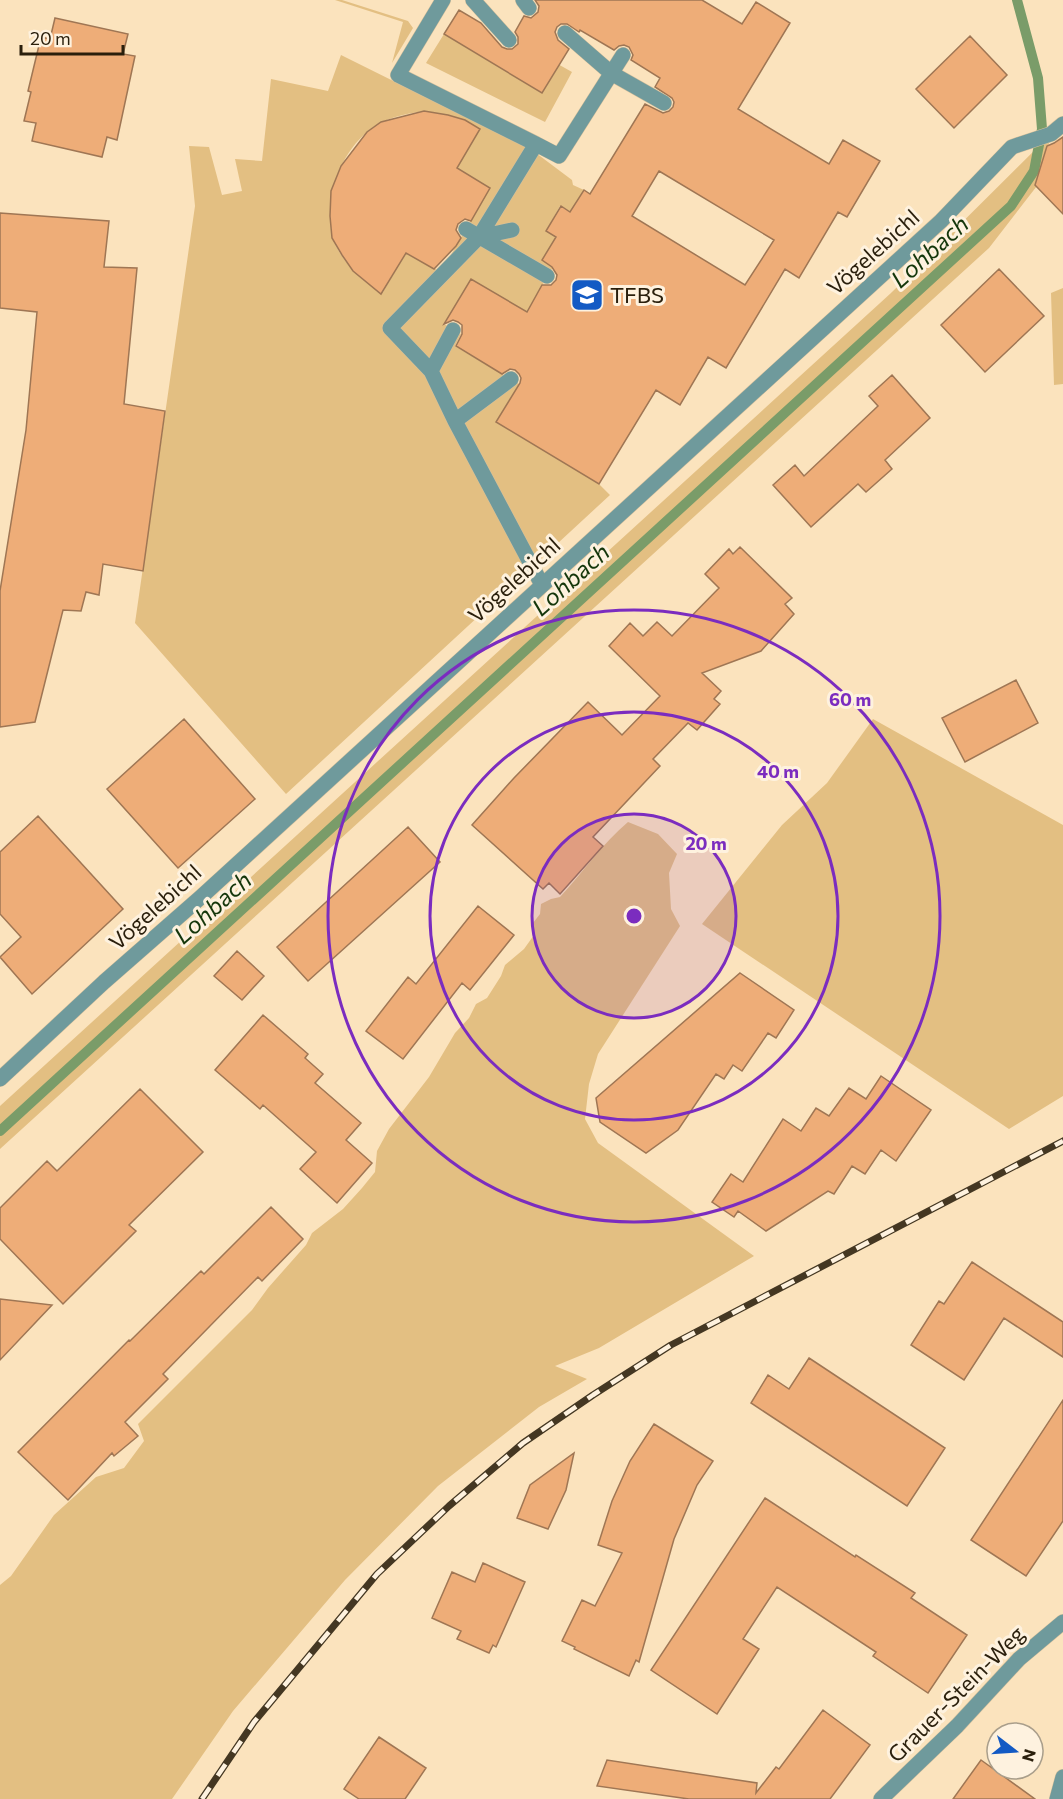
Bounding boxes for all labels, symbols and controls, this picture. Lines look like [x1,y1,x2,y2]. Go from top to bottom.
scale bar [21,18,123,56]
text: 20 m [30,27,71,49]
street label: Vögelebichl [821,203,924,300]
water label: Lohbach [884,209,974,293]
school or university icon: TFBS [569,277,605,313]
place label: TFBS [610,281,664,308]
street label: Vögelebichl [462,531,565,628]
water label: Lohbach [525,537,615,621]
text: 60 m [829,688,871,710]
text: 40 m [757,760,799,782]
text: 20 m [685,832,727,854]
street label: Vögelebichl [103,858,206,955]
water label: Lohbach [167,865,257,949]
centre of rings [624,906,644,926]
street label: Grauer-Stein-Weg [882,1620,1030,1768]
north arrow [985,1721,1045,1781]
text: N [1019,1747,1041,1764]

